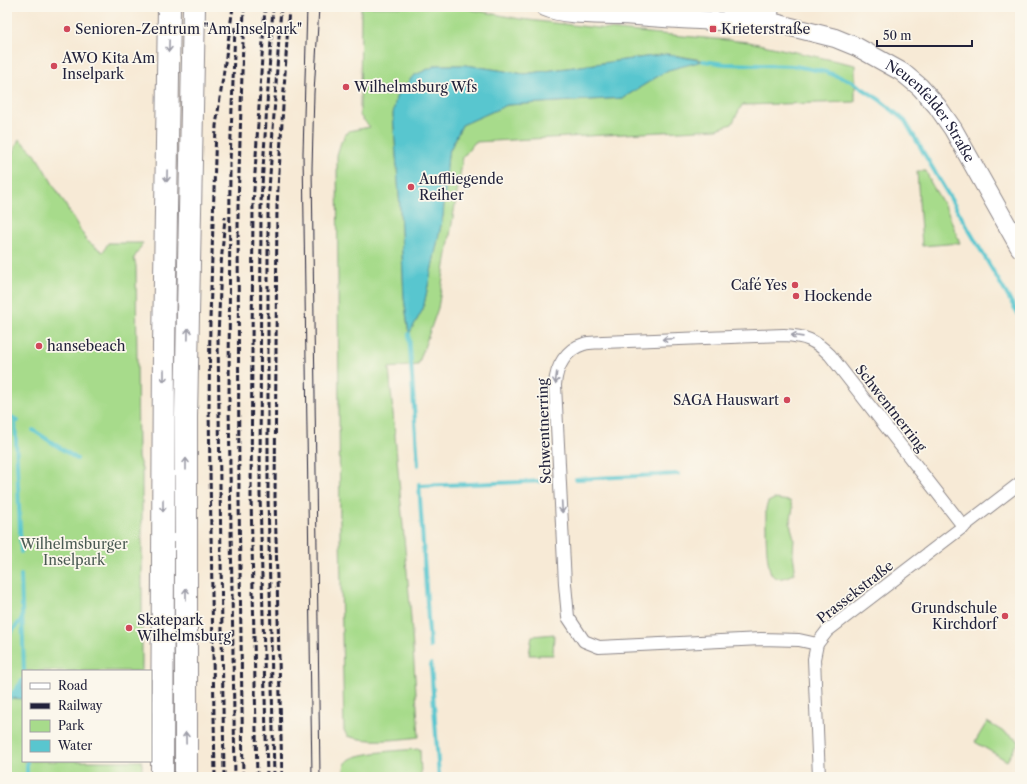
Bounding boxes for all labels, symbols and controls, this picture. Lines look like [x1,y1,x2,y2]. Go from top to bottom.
place label: Senioren-Zentrum "Am Inselpark" [75,20,302,38]
place label: Krieterstraße [721,20,810,38]
scale bar [877,22,972,48]
marker: Senioren-Zentrum "Am Inselpark" [62,24,72,34]
marker: Krieterstraße [708,24,718,34]
text: 50 m [883,28,912,43]
one-way arrow [165,39,173,52]
place label: AWO Kita Am Inselpark [61,49,155,83]
street label: Neuenfelder Straße [882,56,979,166]
marker: AWO Kita Am Inselpark [49,61,59,71]
place label: Wilhelmsburg Wfs [353,78,477,96]
marker: Wilhelmsburg Wfs [341,82,351,92]
one-way arrow [163,169,171,182]
place label: Auffliegende Reiher [418,170,504,204]
marker: Auffliegende Reiher [406,182,416,192]
place label: Café Yes [731,276,787,294]
marker: Café Yes [790,280,800,290]
place label: Hockende [804,287,872,305]
marker: Hockende [791,291,801,301]
one-way arrow [184,328,192,341]
one-way arrow [791,332,804,340]
one-way arrow [662,336,675,343]
place label: hansebeach [47,337,126,355]
marker: hansebeach [34,341,44,351]
street label: Schwentnerring [851,361,931,456]
one-way arrow [160,369,168,382]
one-way arrow [552,371,560,384]
street label: Schwentnerring [533,377,555,484]
place label: SAGA Hauswart [673,391,779,409]
marker: SAGA Hauswart [782,395,792,405]
one-way arrow [182,458,190,471]
one-way arrow [159,499,167,512]
one-way arrow [559,500,566,513]
park label: Wilhelmsburger Inselpark [19,535,128,569]
street label: Prassekstraße [813,556,897,628]
one-way arrow [182,588,190,601]
place label: Grundschule Kirchdorf [911,599,999,633]
place label: Skatepark Wilhelmsburg [136,611,232,645]
marker: Grundschule Kirchdorf [1000,611,1010,621]
marker: Skatepark Wilhelmsburg [124,623,134,633]
legend [22,670,152,762]
text: Road [58,678,88,693]
text: Railway [58,698,103,713]
text: Park [58,718,85,733]
one-way arrow [182,732,190,745]
text: Water [57,738,92,753]

